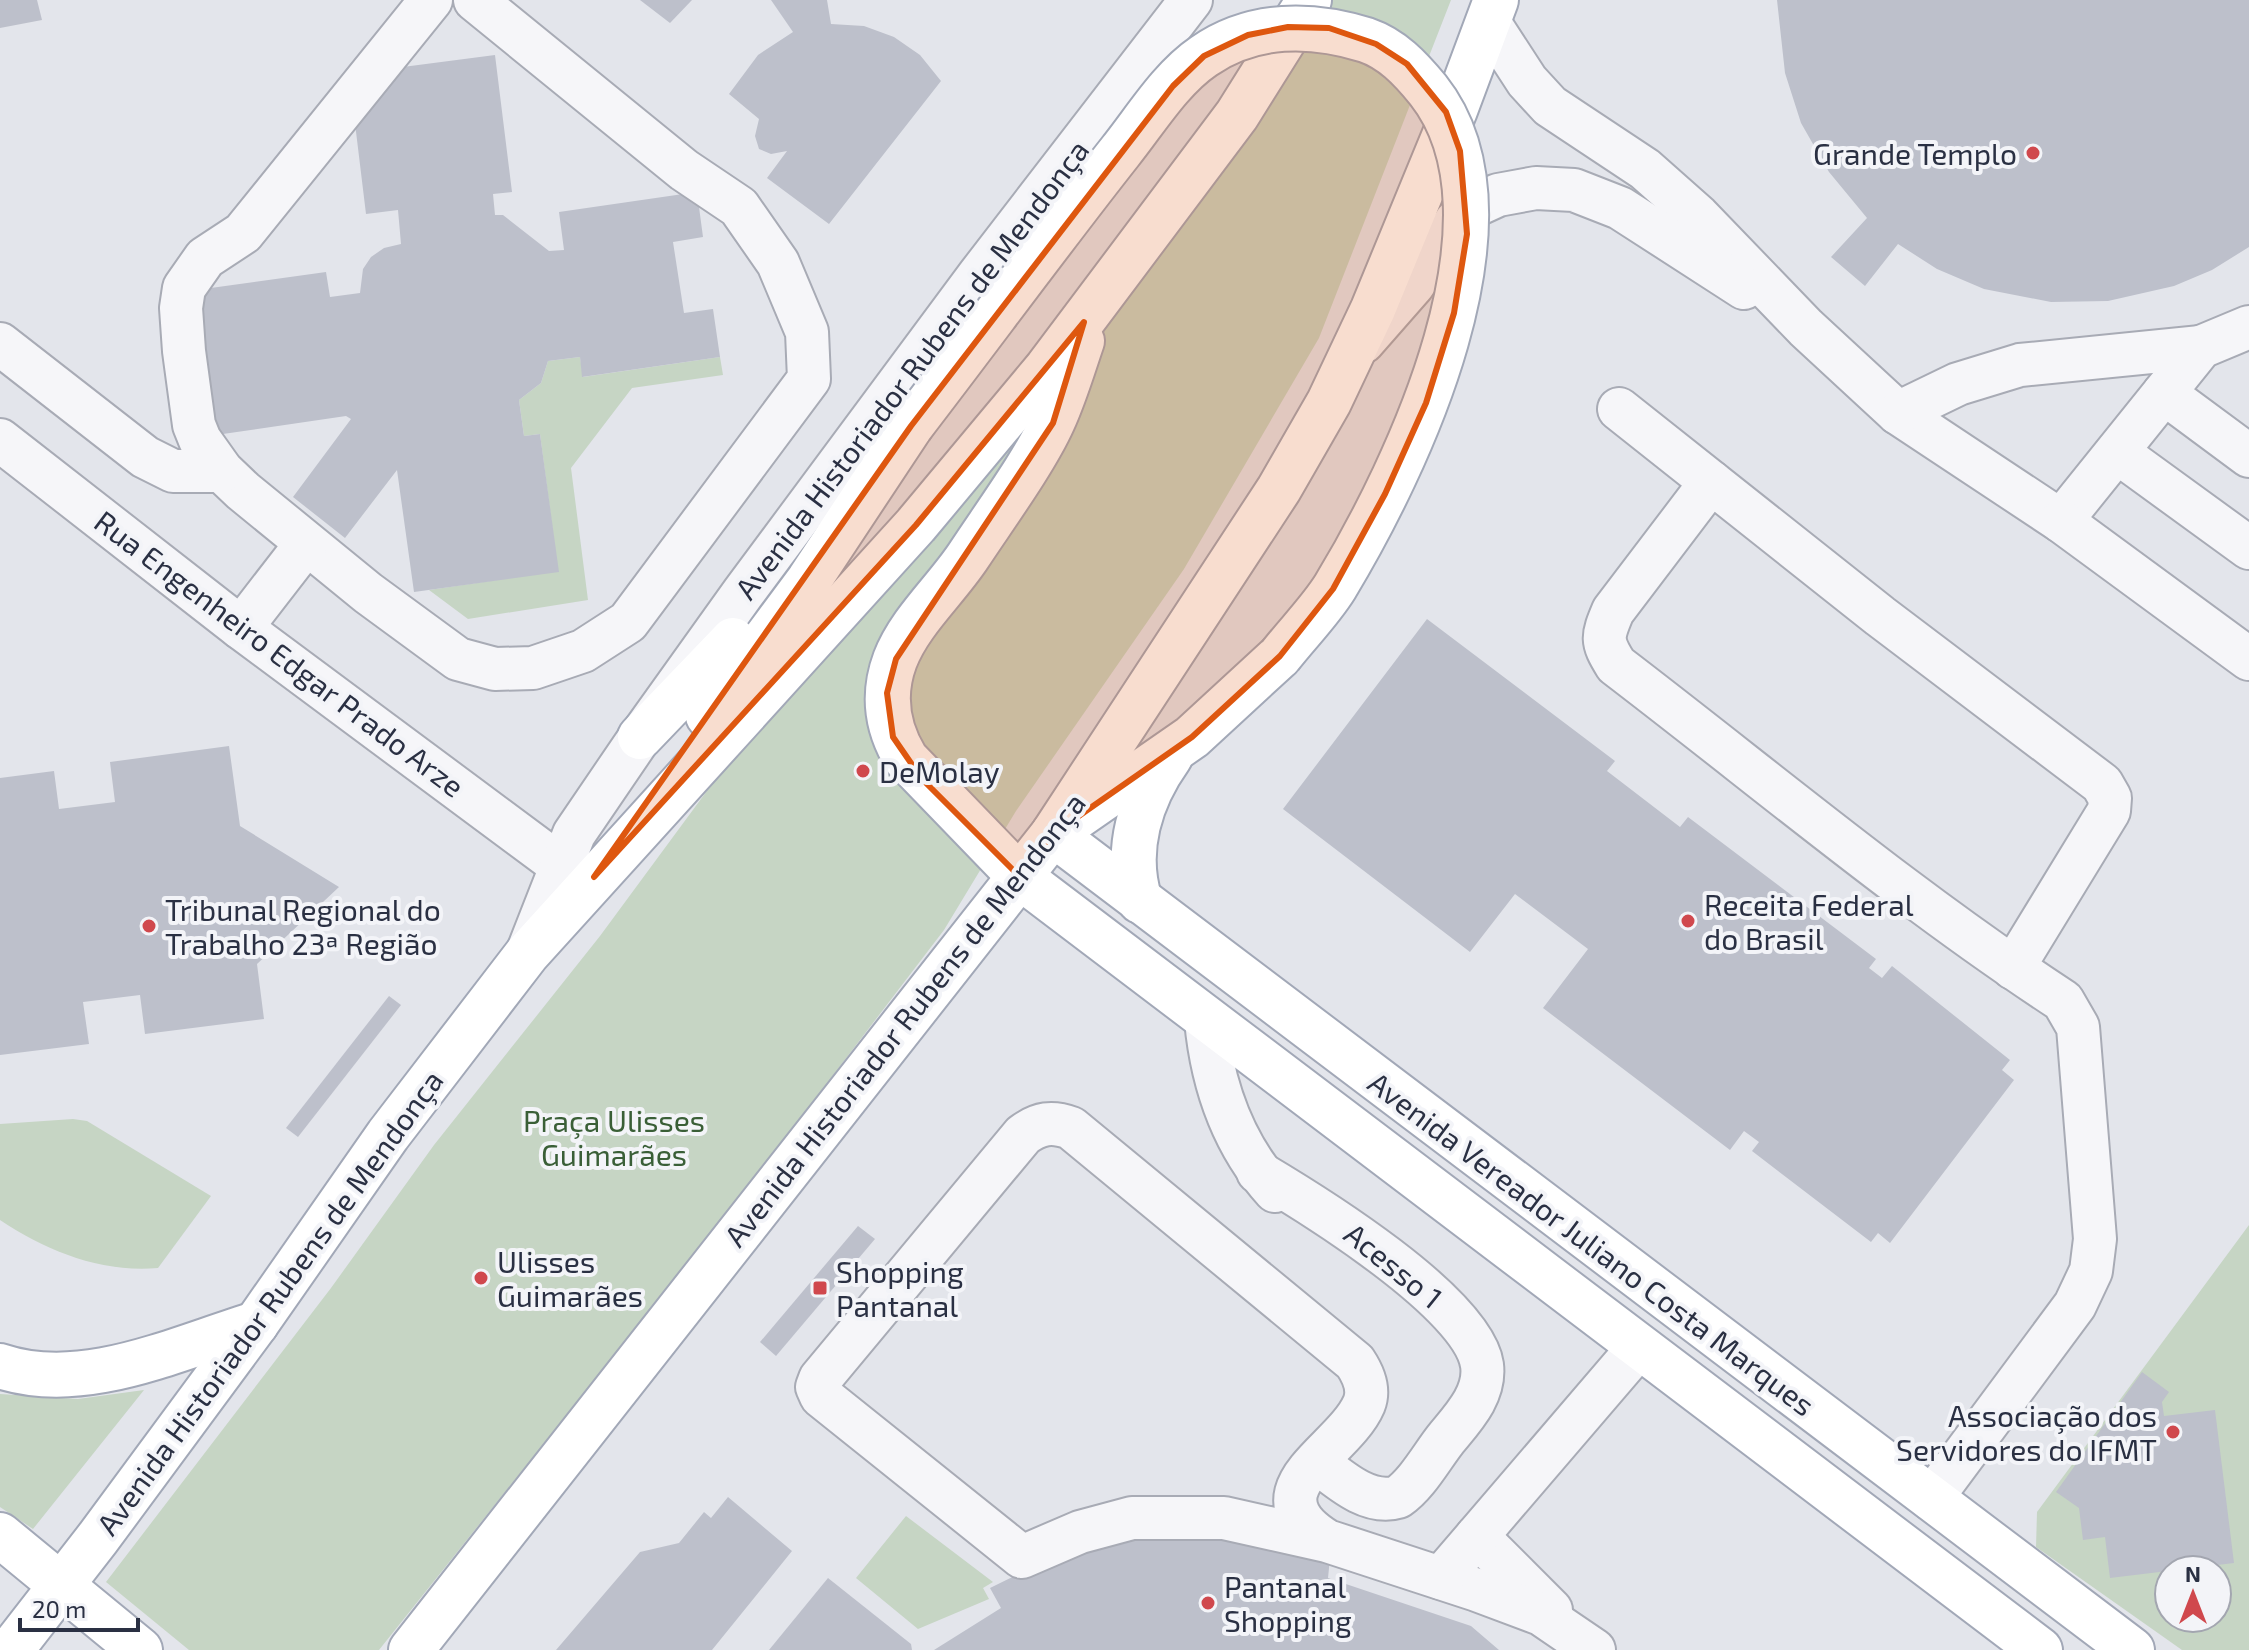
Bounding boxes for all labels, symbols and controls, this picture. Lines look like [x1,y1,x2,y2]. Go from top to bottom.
street label: Avenida Historiador Rubens de Mendonça [726,132,1096,606]
place label: Grande Templo [1813,135,2017,171]
marker: Grande Templo [2024,144,2042,162]
street label: Rua Engenheiro Edgar Prado Arze [88,502,472,804]
place label: DeMolay [879,753,1000,789]
marker: DeMolay [854,762,872,780]
street label: Avenida Historiador Rubens de Mendonça [716,785,1093,1253]
place label: Receita Federal do Brasil [1704,886,1914,956]
place label: Tribunal Regional do Trabalho 23ª Região [165,891,441,961]
marker: Receita Federal do Brasil [1679,912,1697,930]
marker: Tribunal Regional do Trabalho 23ª Região [140,917,158,935]
street label: Avenida Historiador Rubens de Mendonça [88,1063,451,1542]
street label: Avenida Vereador Juliano Costa Marques [1362,1063,1822,1423]
park label: Praça Ulisses Guimarães [523,1102,705,1172]
street label: Acesso 1 [1338,1215,1450,1315]
place label: Ulisses Guimarães [497,1243,643,1313]
place label: Shopping Pantanal [836,1253,964,1323]
marker: Ulisses Guimarães [472,1269,490,1287]
marker: Shopping Pantanal [811,1279,829,1297]
place label: Associação dos Servidores do IFMT [1896,1397,2157,1467]
marker: Associação dos Servidores do IFMT [2164,1423,2182,1441]
north arrow [2153,1554,2233,1634]
text: N [2185,1560,2201,1586]
place label: Pantanal Shopping [1224,1568,1352,1638]
scale bar [20,1582,138,1632]
text: 20 m [32,1594,86,1623]
marker: Pantanal Shopping [1199,1594,1217,1612]

